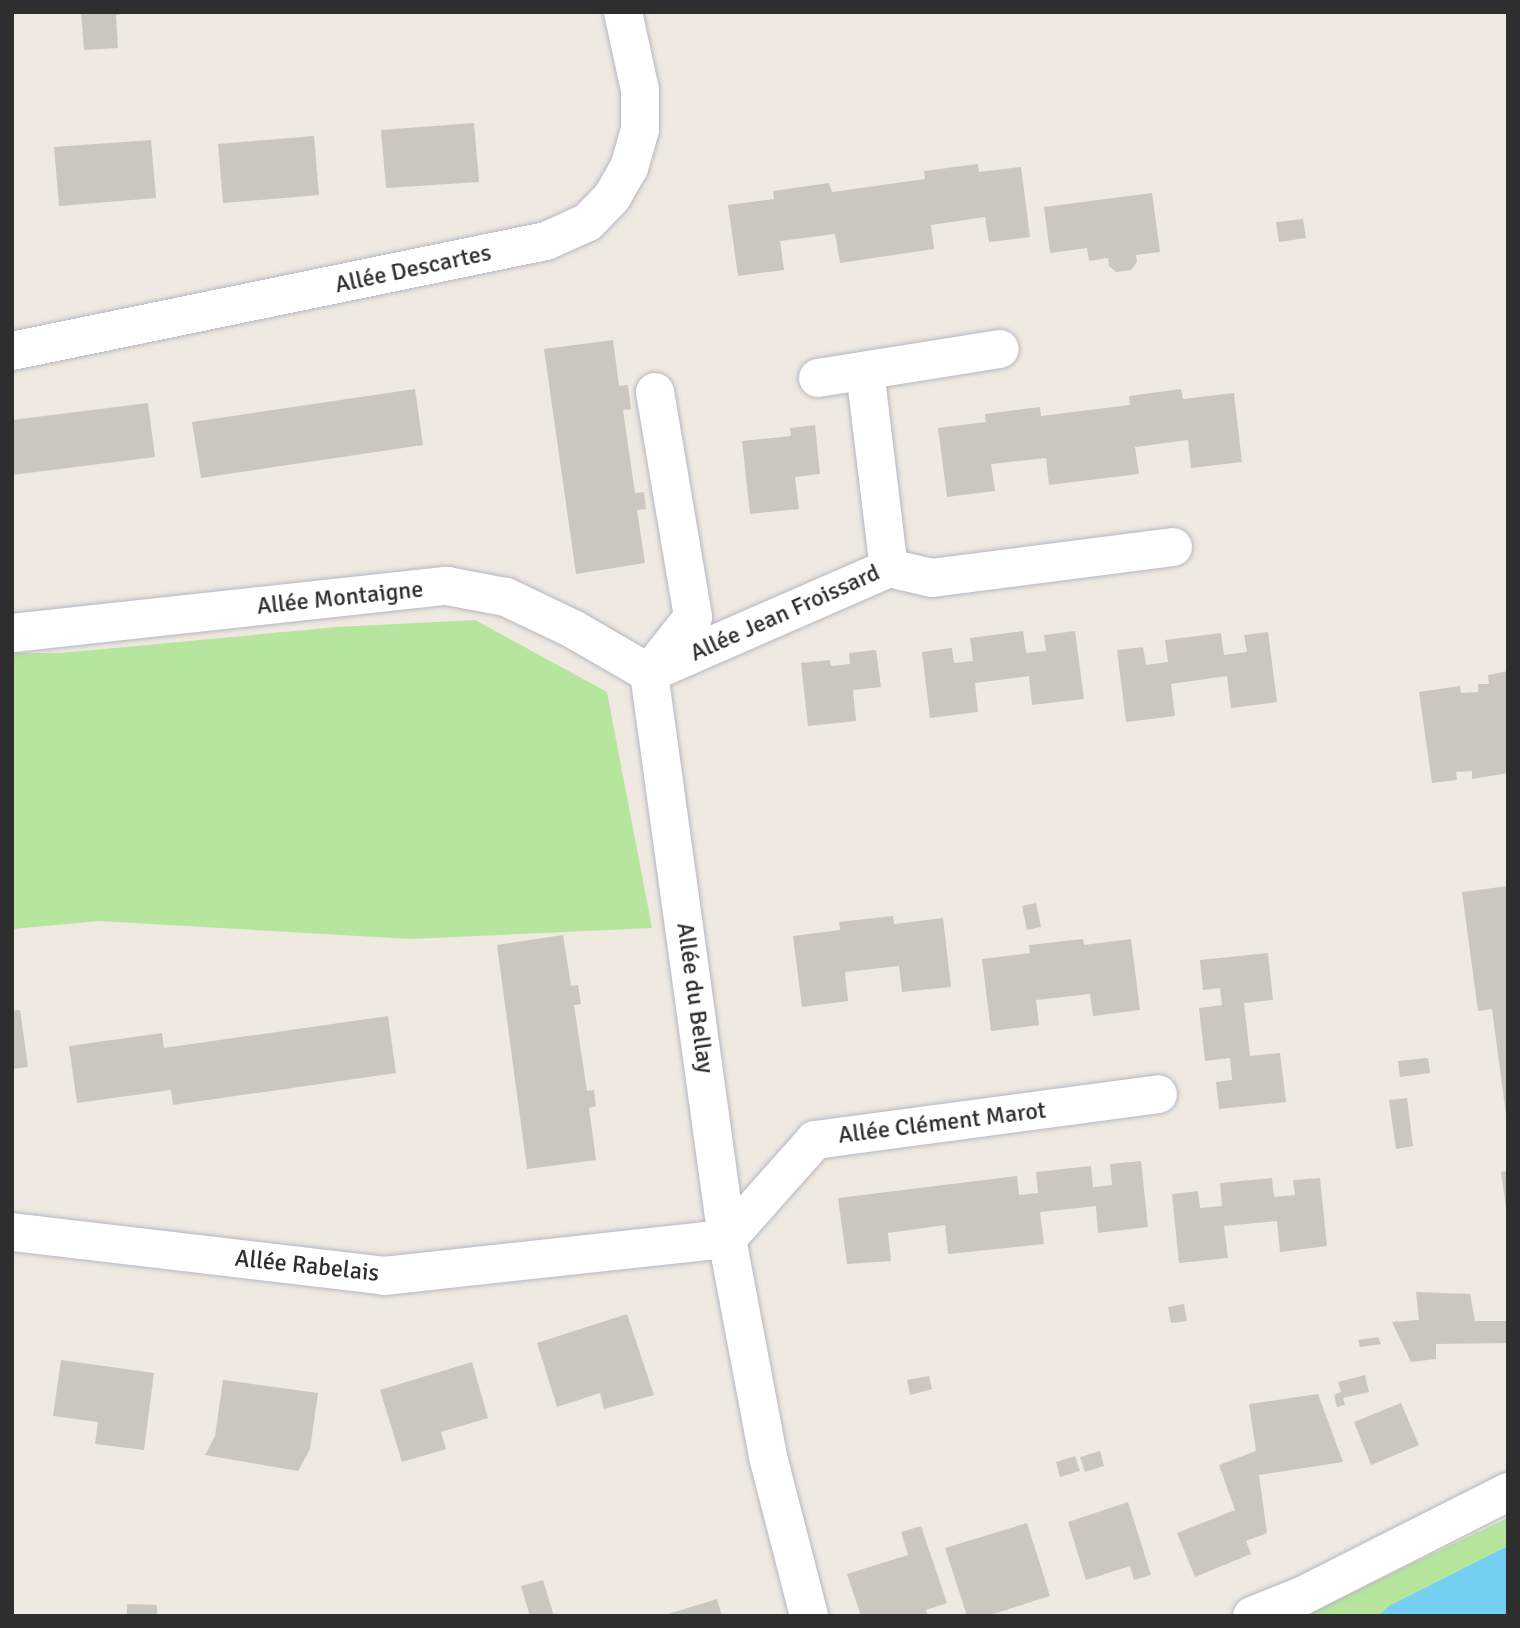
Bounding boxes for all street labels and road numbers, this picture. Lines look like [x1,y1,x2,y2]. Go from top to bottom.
street label: Allée Descartes [332,238,494,300]
street label: Allée Jean Froissard [686,558,884,668]
street label: Allée Montaigne [255,575,425,621]
street label: Allée du Bellay [670,921,720,1075]
street label: Allée Clément Marot [836,1096,1048,1150]
street label: Allée Rabelais [234,1244,380,1288]

